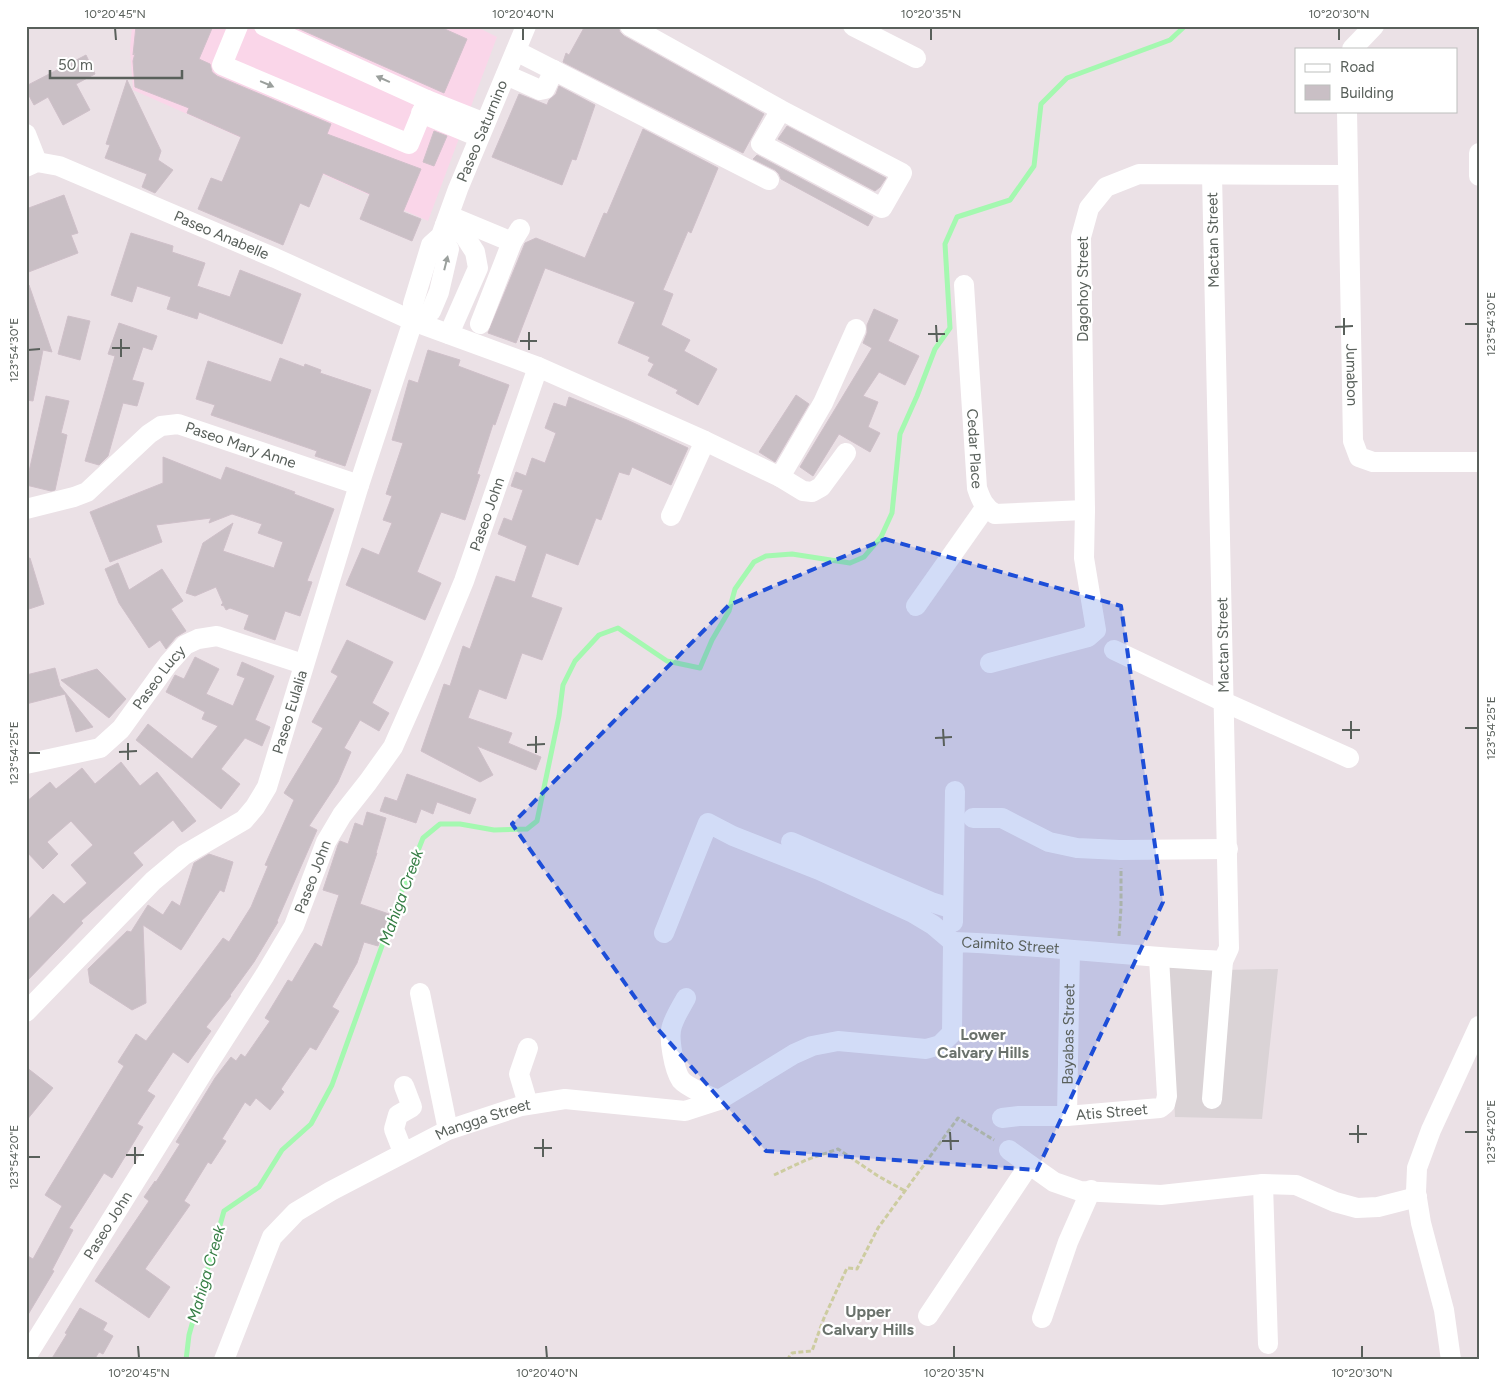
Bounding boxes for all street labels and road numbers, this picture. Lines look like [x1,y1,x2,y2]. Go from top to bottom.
street label: Paseo Saturnino [453,77,512,185]
street label: Mactan Street [1203,192,1223,288]
street label: Paseo Anabelle [171,207,272,263]
street label: Dagohoy Street [1074,236,1092,342]
street label: Jumabon [1342,344,1361,406]
street label: Cedar Place [963,408,986,489]
street label: Paseo Mary Anne [183,418,299,472]
street label: Paseo John [466,475,508,554]
street label: Mactan Street [1213,597,1233,693]
street label: Paseo Lucy [129,642,189,713]
street label: Paseo Eulalia [269,668,311,756]
street label: Paseo John [291,838,335,916]
street label: Caimito Street [961,933,1061,958]
street label: Bayabas Street [1059,983,1078,1085]
street label: Mangga Street [432,1096,532,1144]
street label: Atis Street [1075,1100,1149,1124]
street label: Paseo John [80,1188,136,1263]

